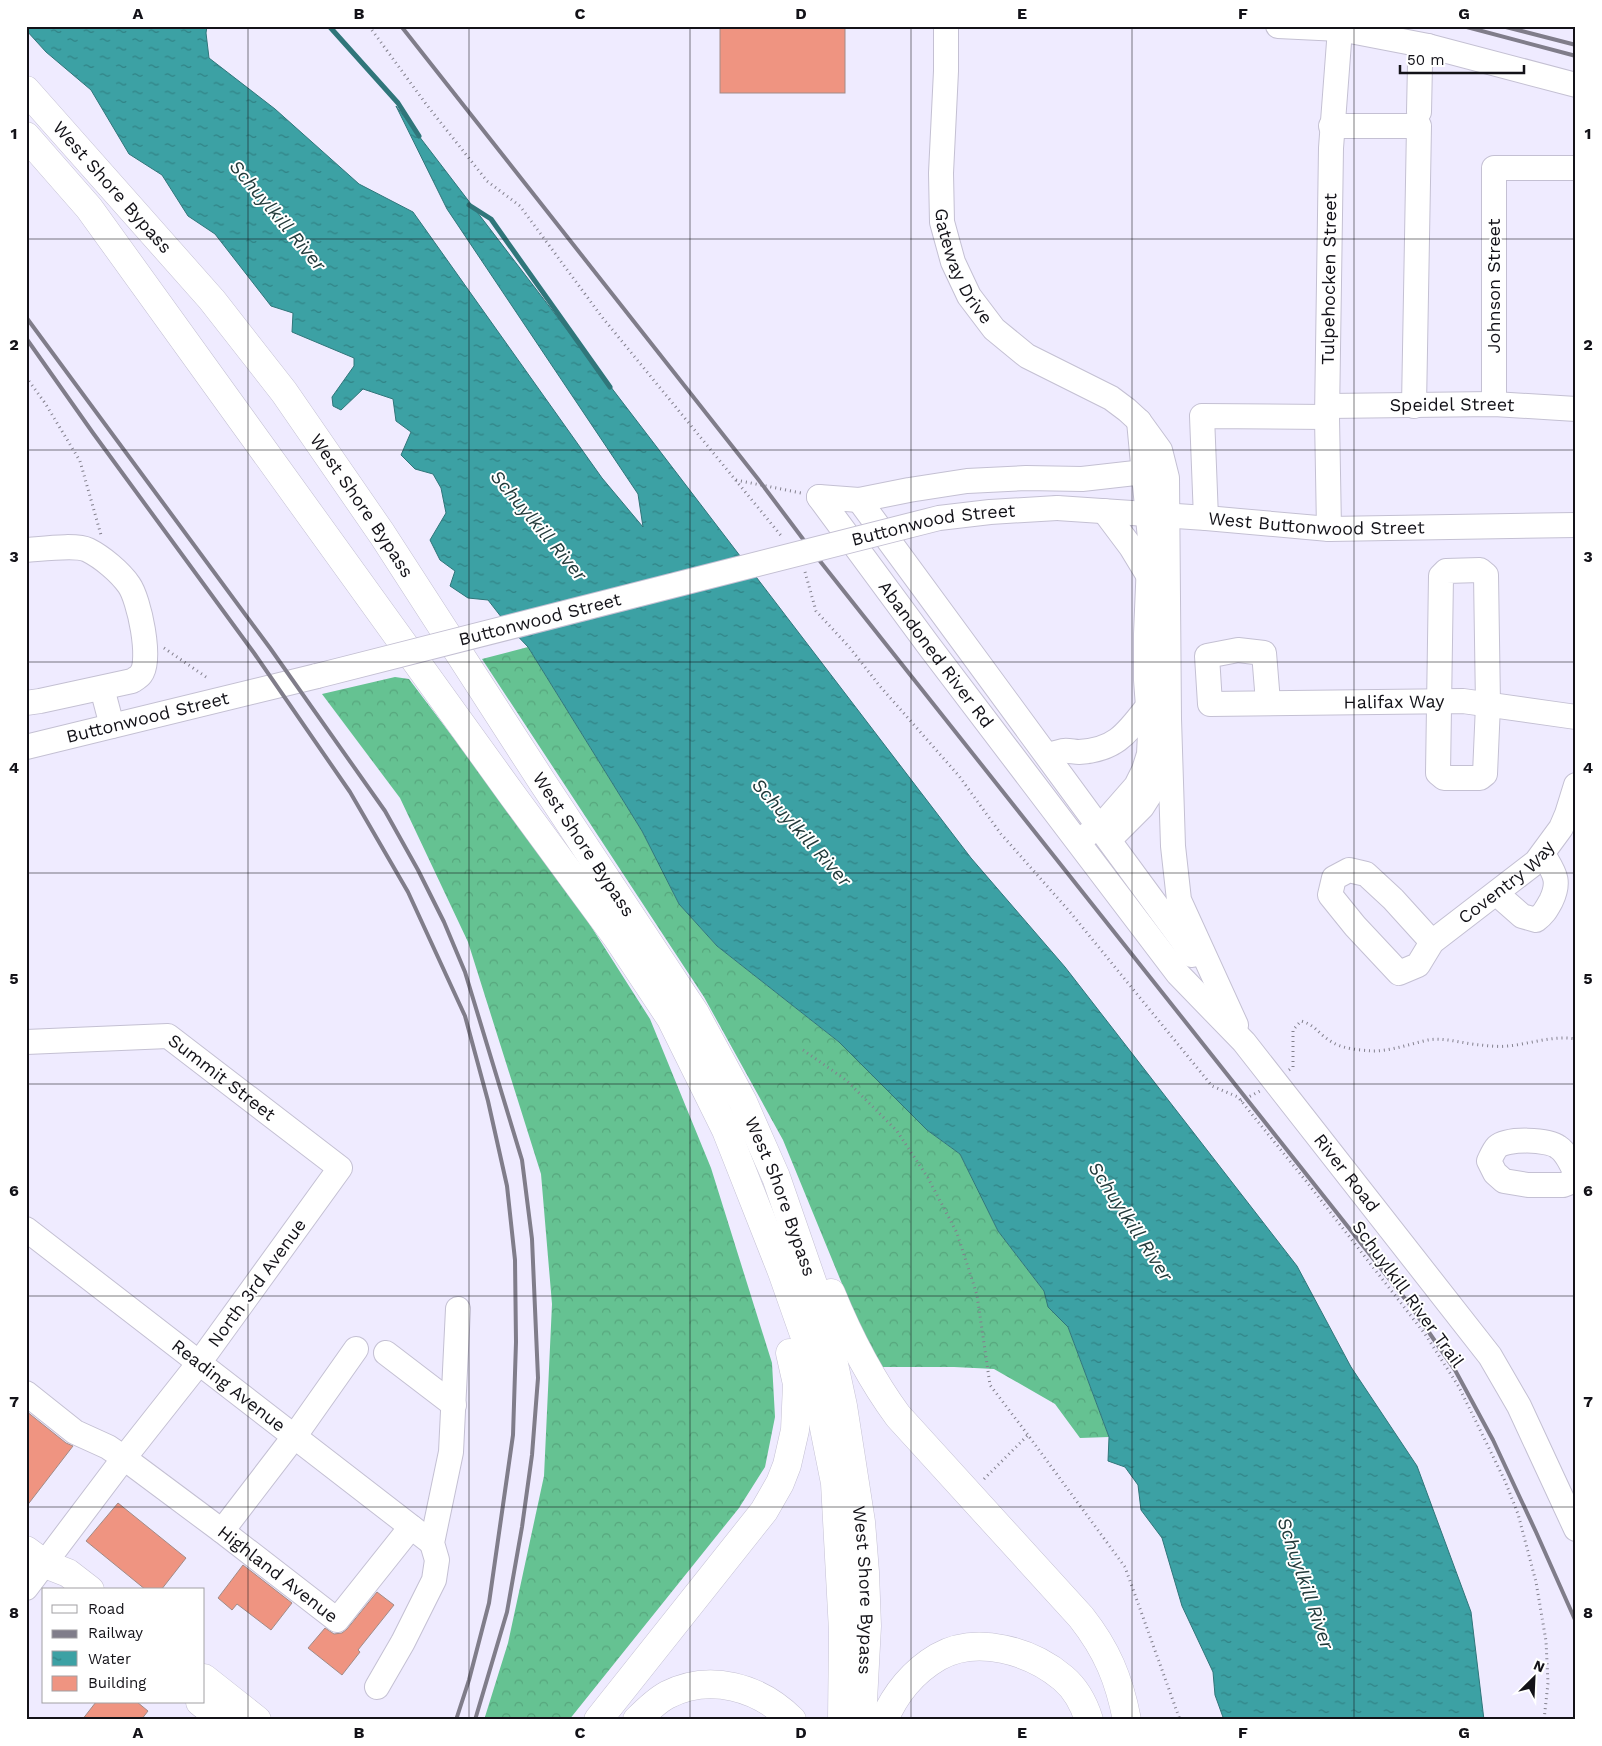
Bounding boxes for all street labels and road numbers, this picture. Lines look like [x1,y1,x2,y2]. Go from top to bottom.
street label: West Shore Bypass [49,117,176,257]
street label: Tulpehocken Street [1317,192,1340,365]
street label: Gateway Drive [932,208,997,328]
street label: Johnson Street [1483,218,1504,353]
street label: Speidel Street [1389,393,1516,415]
street label: West Shore Bypass [306,430,418,581]
street label: Buttonwood Street [849,499,1016,550]
street label: West Buttonwood Street [1207,507,1425,539]
street label: Abandoned River Rd [874,576,998,732]
street label: Buttonwood Street [456,588,624,650]
street label: Buttonwood Street [64,687,231,747]
street label: Halifax Way [1343,690,1445,712]
street label: West Shore Bypass [529,768,639,920]
street label: Coventry Way [1454,836,1559,928]
street label: Summit Street [164,1029,280,1125]
street label: West Shore Bypass [741,1113,820,1279]
street label: River Road [1310,1129,1384,1216]
street label: North 3rd Avenue [203,1214,310,1351]
street label: Schuylkill River Trail [1348,1216,1469,1372]
street label: Reading Avenue [168,1335,290,1436]
street label: West Shore Bypass [849,1504,878,1675]
street label: Highland Avenue [214,1521,342,1627]

